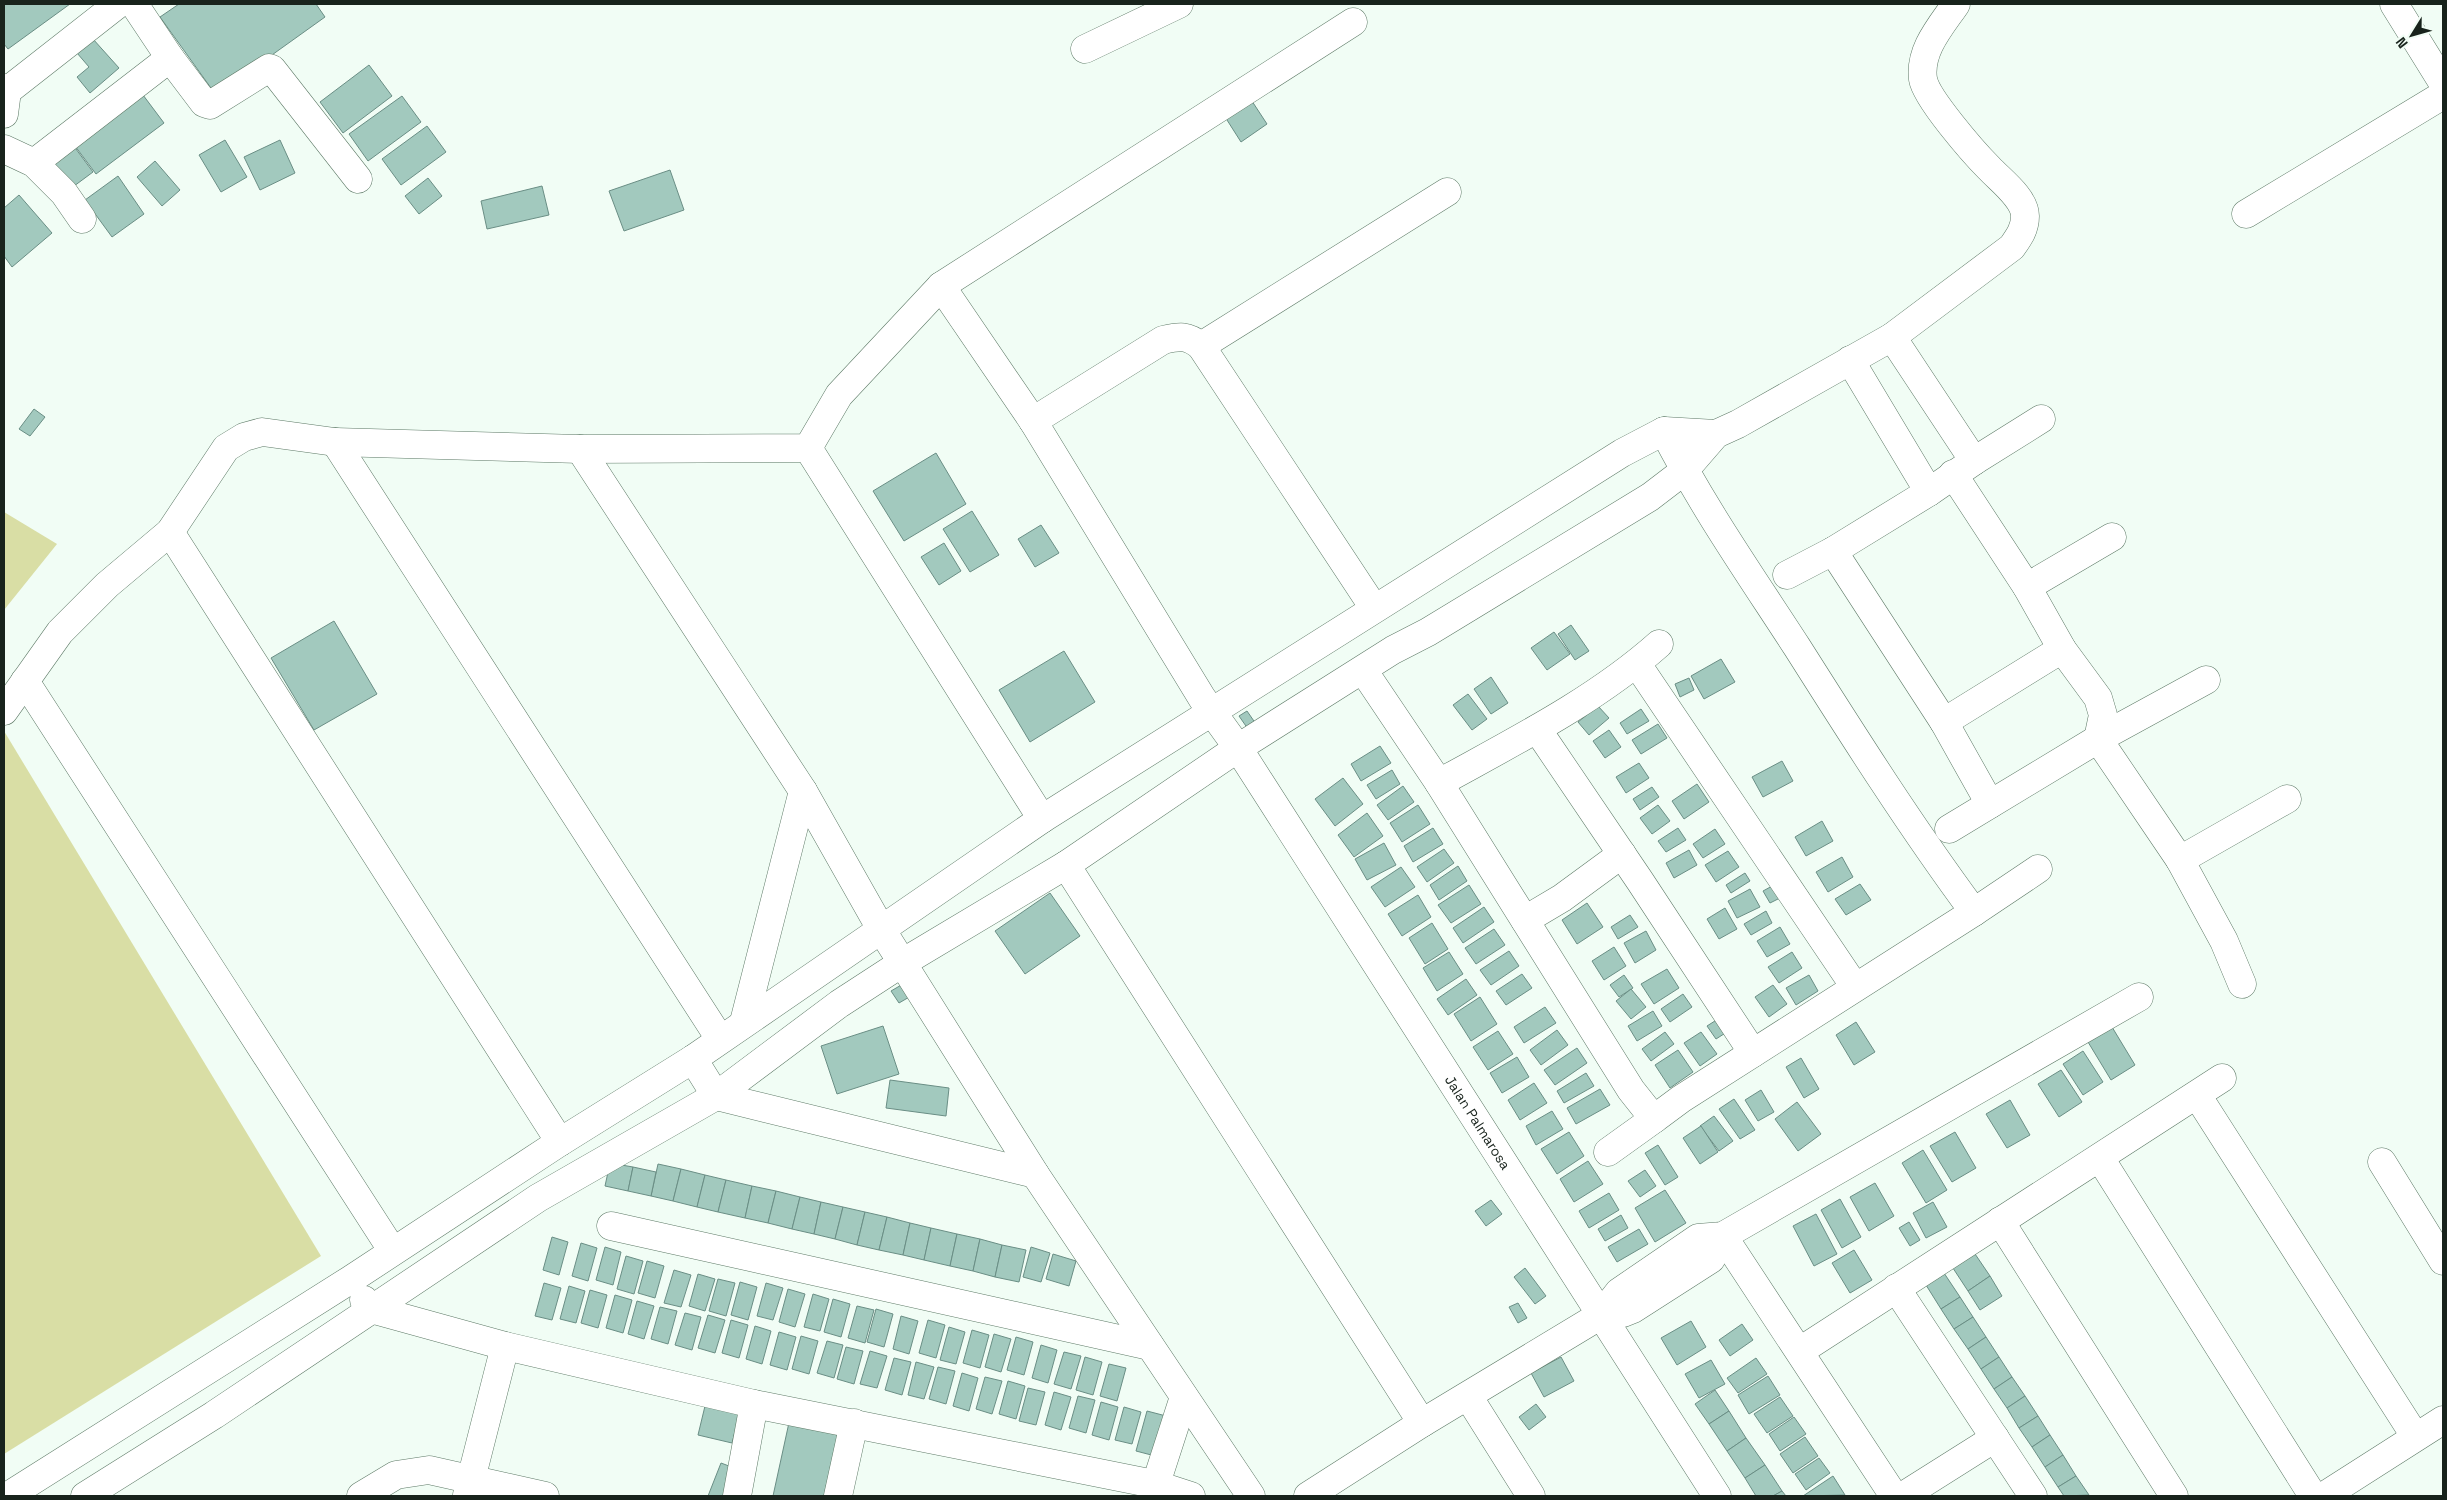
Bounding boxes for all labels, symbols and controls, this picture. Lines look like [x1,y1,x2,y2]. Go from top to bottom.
north arrow [2387,10,2437,60]
text: N [2392,34,2412,52]
street label: Jalan Palmarosa [1441,1072,1515,1173]

